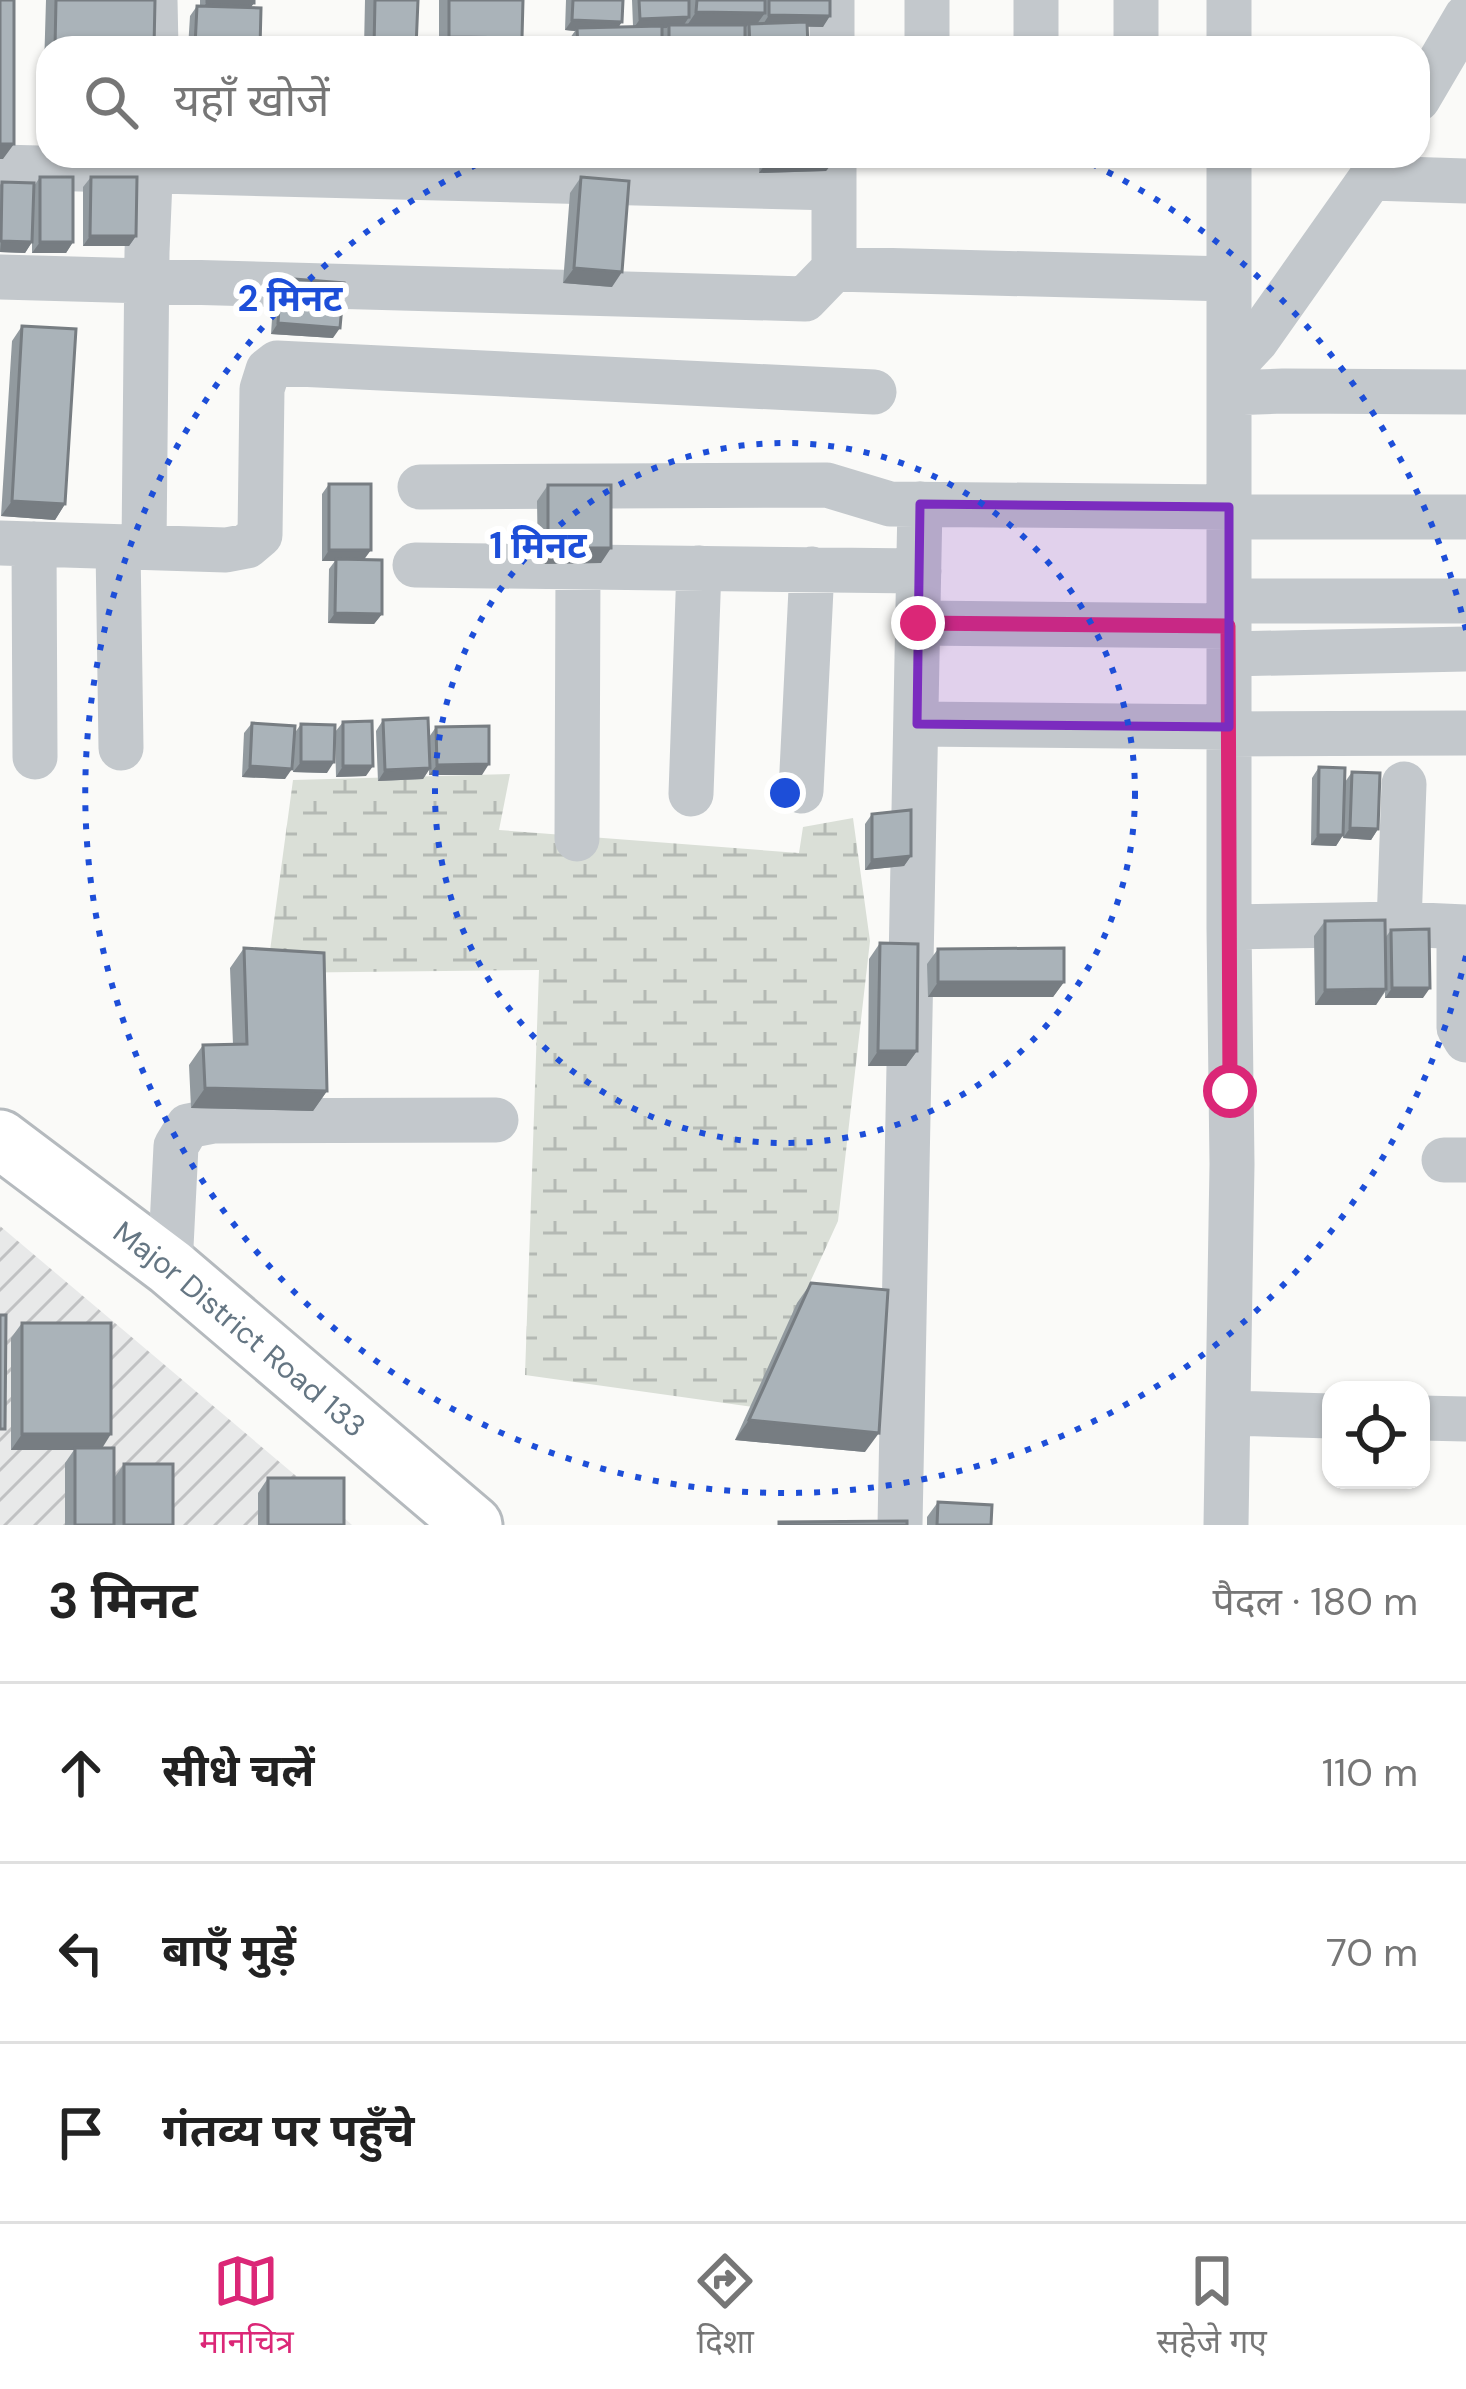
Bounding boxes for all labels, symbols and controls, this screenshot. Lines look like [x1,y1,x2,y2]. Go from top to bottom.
search box [36,36,1430,168]
icon: search [78,69,144,135]
text: यहाँ खोजें [174,71,329,130]
text: 2 मिनट [238,275,343,322]
text: 1 मिनट [489,522,587,569]
route end [891,596,945,650]
centre of rings [764,772,806,814]
route start [1203,1064,1257,1118]
street label: Major District Road 133 [106,1212,374,1445]
map controls [1322,1381,1430,1489]
button: locate [1322,1381,1430,1489]
text: 3 मिनट [48,1567,198,1634]
text: पैदल · 180 m [1213,1576,1418,1627]
icon: ahead [48,1740,114,1806]
text: सीधे चलें [162,1741,314,1800]
text: 110 m [1322,1747,1418,1798]
icon: left [48,1920,114,1986]
text: बाएँ मुड़ें [162,1921,296,1980]
text: 70 m [1326,1927,1418,1978]
icon: arrive [48,2100,114,2166]
text: गंतव्य पर पहुँचे [162,2101,415,2160]
tab: मानचित्र [199,2248,294,2366]
tab: दिशा [692,2248,758,2366]
tab: सहेजे गए [1157,2248,1267,2366]

